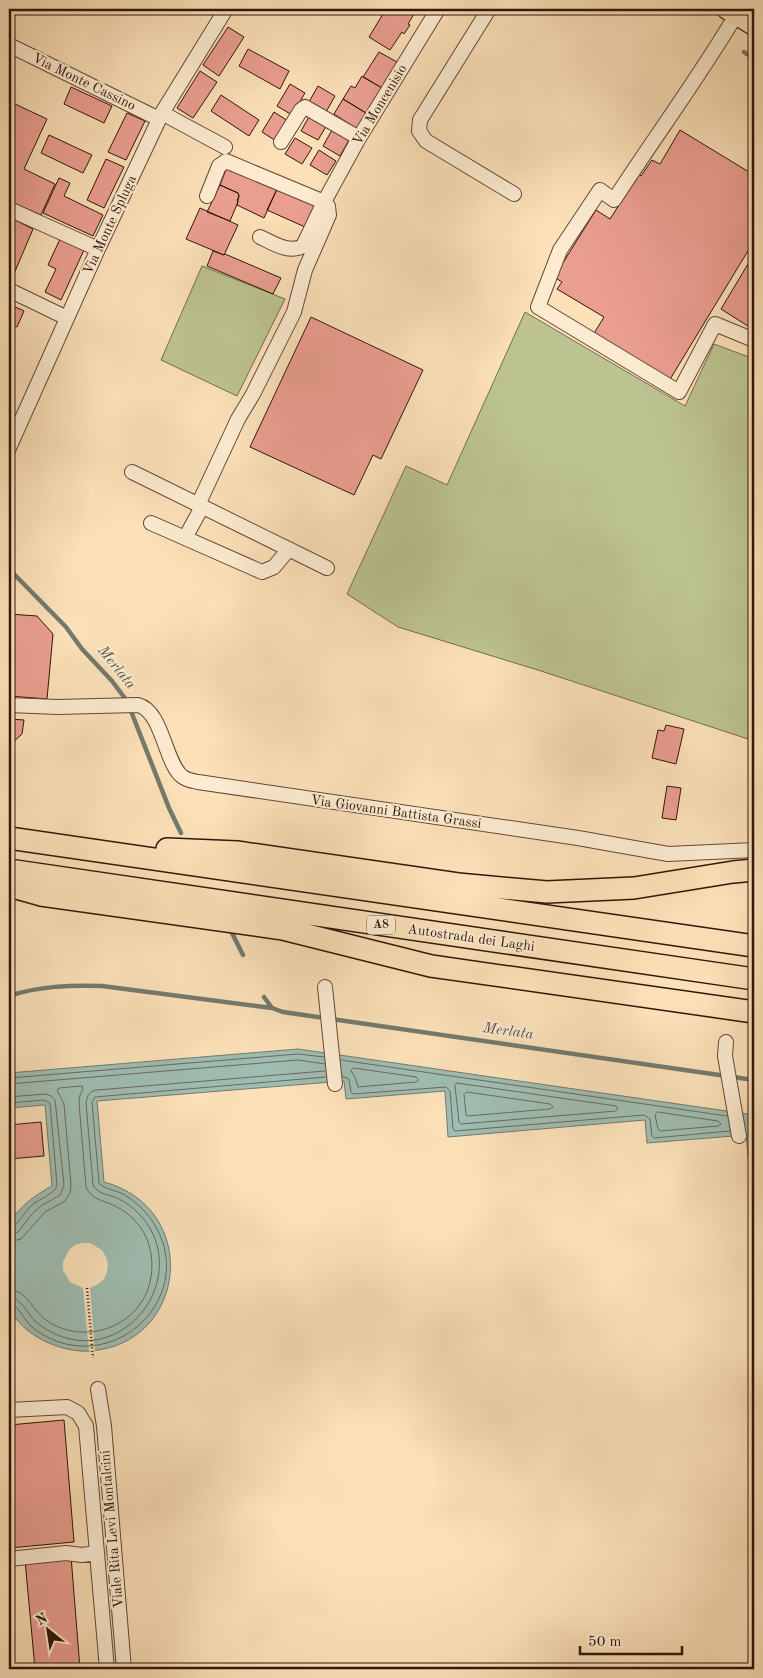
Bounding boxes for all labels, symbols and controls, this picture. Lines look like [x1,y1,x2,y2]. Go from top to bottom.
street label: Via Monte Cassino [30,51,138,113]
street label: Via Moncenisio [350,62,410,148]
street label: Via Monte Spluga [81,173,139,277]
water label: Merlata [93,643,138,693]
street label: Via Giovanni Battista Grassi [310,793,483,831]
road number: A8 [367,916,395,934]
street label: Autostrada dei Laghi [406,922,536,954]
water label: Merlata [481,1021,534,1043]
street label: Viale Rita Levi Montalcini [98,1449,126,1609]
north arrow [22,1606,72,1656]
text: N [34,1611,50,1628]
scale bar [580,1623,683,1655]
text: 50 m [588,1635,622,1650]

